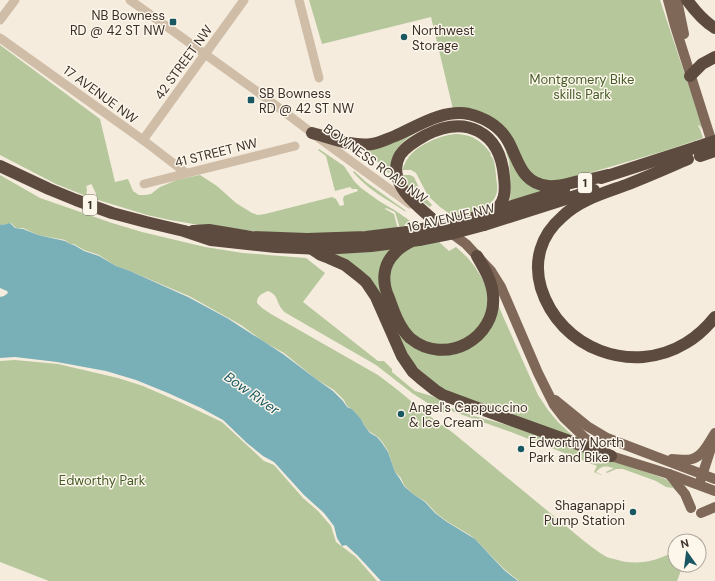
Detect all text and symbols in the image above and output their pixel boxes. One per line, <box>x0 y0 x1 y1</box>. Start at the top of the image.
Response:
place label: NB Bowness RD @ 42 ST NW <box>70 7 165 39</box>
marker: NB Bowness RD @ 42 ST NW <box>168 17 178 27</box>
street label: 42 STREET NW <box>151 21 216 103</box>
place label: Northwest Storage <box>412 22 474 54</box>
marker: Northwest Storage <box>399 32 409 42</box>
street label: 17 AVENUE NW <box>60 62 142 127</box>
park label: Montgomery Bike skills Park <box>530 71 634 103</box>
place label: SB Bowness RD @ 42 ST NW <box>259 85 355 117</box>
marker: SB Bowness RD @ 42 ST NW <box>246 95 256 105</box>
street label: BOWNESS ROAD NW <box>320 120 432 207</box>
street label: 41 STREET NW <box>173 134 260 171</box>
road number: 1 <box>578 173 592 193</box>
road number: 1 <box>83 195 97 215</box>
street label: 16 AVENUE NW <box>406 199 497 236</box>
water label: Bow River <box>221 367 284 419</box>
place label: Angel's Cappuccino & Ice Cream <box>409 399 528 431</box>
marker: Angel's Cappuccino & Ice Cream <box>396 409 406 419</box>
place label: Edworthy North Park and Bike <box>529 434 624 466</box>
marker: Edworthy North Park and Bike <box>516 444 526 454</box>
park label: Edworthy Park <box>59 472 146 489</box>
place label: Shaganappi Pump Station <box>544 497 625 529</box>
marker: Shaganappi Pump Station <box>628 507 638 517</box>
north arrow <box>667 533 707 573</box>
text: N <box>679 536 690 551</box>

